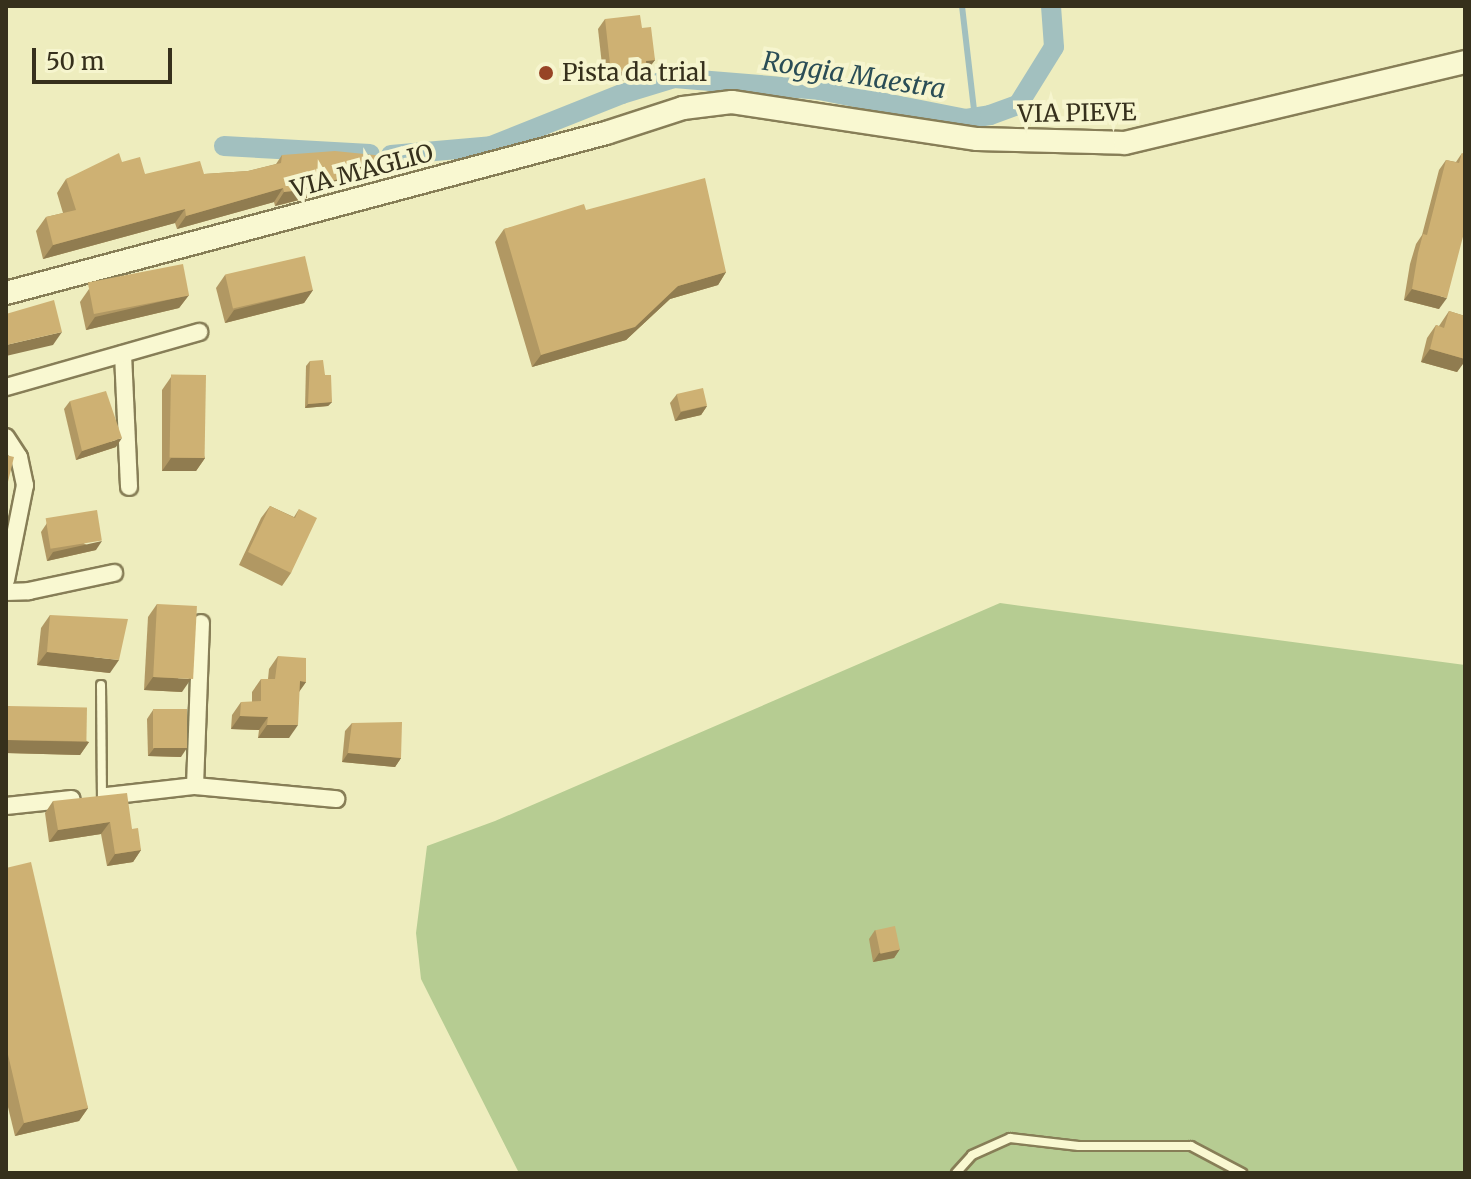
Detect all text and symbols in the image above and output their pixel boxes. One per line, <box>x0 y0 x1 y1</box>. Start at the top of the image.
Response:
scale bar <box>36 32 176 82</box>
water label: Roggia Maestra <box>760 45 948 105</box>
text: 50 m <box>46 46 105 77</box>
place label: Pista da trial <box>562 59 707 87</box>
marker: Pista da trial <box>537 64 555 82</box>
street label: VIA PIEVE <box>1017 98 1137 128</box>
street label: VIA MAGLIO <box>288 138 436 204</box>

